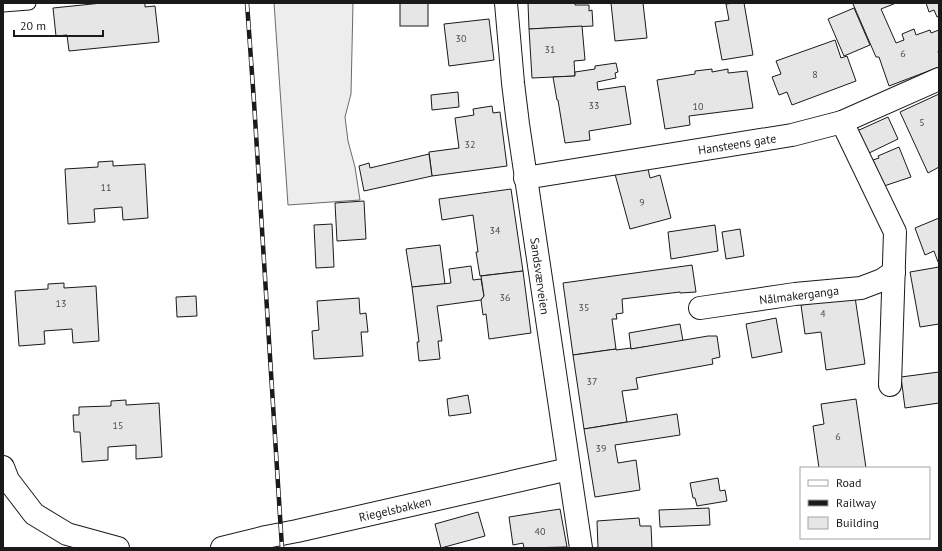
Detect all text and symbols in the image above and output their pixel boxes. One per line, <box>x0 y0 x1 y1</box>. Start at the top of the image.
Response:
scale bar <box>14 12 103 38</box>
text: 20 m <box>20 18 46 33</box>
house number: 30 <box>456 32 467 45</box>
house number: 31 <box>545 43 555 56</box>
house number: 6 <box>900 47 906 60</box>
house number: 8 <box>812 68 818 81</box>
house number: 33 <box>589 99 599 112</box>
house number: 10 <box>693 100 704 113</box>
house number: 5 <box>919 116 925 129</box>
street label: Hansteens gate <box>697 130 777 158</box>
house number: 32 <box>465 138 475 151</box>
house number: 11 <box>101 181 111 194</box>
house number: 9 <box>639 196 645 209</box>
house number: 34 <box>490 224 501 237</box>
street label: Sandsværveien <box>527 237 553 315</box>
street label: Nålmakerganga <box>758 283 840 307</box>
house number: 36 <box>500 291 510 304</box>
house number: 13 <box>56 297 66 310</box>
house number: 35 <box>579 301 589 314</box>
house number: 4 <box>820 307 826 320</box>
house number: 37 <box>587 375 597 388</box>
house number: 15 <box>113 419 123 432</box>
house number: 6 <box>835 430 841 443</box>
house number: 39 <box>596 442 606 455</box>
legend <box>800 467 930 539</box>
text: Road <box>836 475 861 490</box>
street label: Riegelsbakken <box>357 493 433 525</box>
text: Railway <box>836 495 876 510</box>
text: Building <box>836 515 879 530</box>
house number: 40 <box>535 525 546 538</box>

